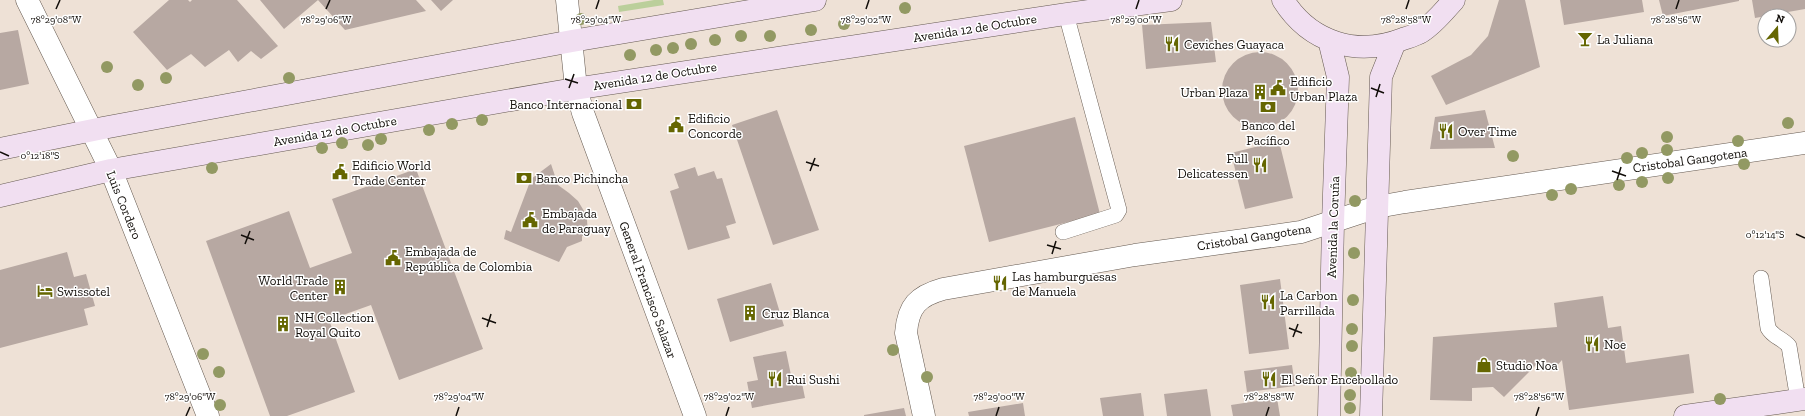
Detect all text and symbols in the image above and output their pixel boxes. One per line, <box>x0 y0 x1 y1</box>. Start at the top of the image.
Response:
north arrow <box>1757 8 1797 48</box>
street label: Avenida 12 de Octubre <box>912 11 1038 45</box>
text: N <box>1774 12 1787 27</box>
text: 78°29'08"W <box>31 14 82 26</box>
text: 78°29'06"W <box>301 14 352 26</box>
text: 78°29'04"W <box>571 14 622 26</box>
text: 78°29'02"W <box>841 14 892 26</box>
text: 78°29'00"W <box>1111 14 1162 26</box>
text: 78°28'58"W <box>1381 14 1432 26</box>
text: 78°28'56"W <box>1651 14 1702 26</box>
bar icon: La Juliana <box>1576 30 1594 48</box>
place label: La Juliana <box>1597 32 1654 47</box>
restaurant icon: Ceviches Guayaca <box>1163 35 1181 53</box>
place label: Ceviches Guayaca <box>1184 37 1285 52</box>
street label: Avenida 12 de Octubre <box>592 59 718 93</box>
place label: Edificio Urban Plaza <box>1290 74 1358 104</box>
public building icon: Edificio Urban Plaza <box>1269 79 1287 97</box>
building icon: Urban Plaza <box>1251 83 1269 101</box>
place label: Urban Plaza <box>1180 85 1249 100</box>
bank icon: Banco Internacional <box>625 95 643 113</box>
place label: Banco Internacional <box>510 97 623 112</box>
bank icon: Banco del Pacífico <box>1259 98 1277 116</box>
place label: Edificio Concorde <box>688 111 742 141</box>
street label: Avenida 12 de Octubre <box>272 113 398 149</box>
public building icon: Edificio Concorde <box>667 116 685 134</box>
place label: Banco del Pacífico <box>1241 118 1295 148</box>
restaurant icon: Over Time <box>1437 122 1455 140</box>
place label: Over Time <box>1458 124 1517 139</box>
street label: Cristobal Gangotena <box>1632 144 1749 175</box>
text: 0°12'18"S <box>21 150 59 162</box>
place label: Full Delicatessen <box>1177 151 1249 181</box>
restaurant icon: Full Delicatessen <box>1251 156 1269 174</box>
place label: Edificio World Trade Center <box>352 158 431 188</box>
public building icon: Edificio World Trade Center <box>331 163 349 181</box>
street label: Luis Cordero <box>103 169 145 242</box>
bank icon: Banco Pichincha <box>515 169 533 187</box>
place label: Banco Pichincha <box>536 171 629 186</box>
street label: Avenida la Coruña <box>1324 175 1342 278</box>
place label: Embajada de Paraguay <box>542 206 611 236</box>
public building icon: Embajada de Paraguay <box>521 211 539 229</box>
street label: General Francisco Salazar <box>616 219 680 361</box>
street label: Cristobal Gangotena <box>1196 220 1313 253</box>
text: 0°12'14"S <box>1746 229 1784 241</box>
place label: Embajada de República de Colombia <box>405 244 533 274</box>
public building icon: Embajada de República de Colombia <box>384 249 402 267</box>
place label: Las hamburguesas de Manuela <box>1012 269 1117 299</box>
place label: World Trade Center <box>258 273 328 303</box>
restaurant icon: Las hamburguesas de Manuela <box>991 274 1009 292</box>
building icon: World Trade Center <box>331 278 349 296</box>
hotel icon: Swissotel <box>36 282 54 300</box>
place label: Swissotel <box>57 284 110 299</box>
place label: La Carbon Parrillada <box>1280 288 1338 318</box>
restaurant icon: La Carbon Parrillada <box>1259 293 1277 311</box>
building icon: Cruz Blanca <box>741 304 759 322</box>
place label: Cruz Blanca <box>762 306 830 321</box>
place label: NH Collection Royal Quito <box>295 310 375 340</box>
building icon: NH Collection Royal Quito <box>274 315 292 333</box>
restaurant icon: Noe <box>1583 335 1601 353</box>
place label: Noe <box>1604 337 1626 352</box>
shop icon: Studio Noa <box>1475 356 1493 374</box>
place label: Studio Noa <box>1496 358 1558 373</box>
restaurant icon: Rui Sushi <box>766 370 784 388</box>
restaurant icon: El Señor Encebollado <box>1260 370 1278 388</box>
place label: Rui Sushi <box>787 372 840 387</box>
place label: El Señor Encebollado <box>1281 372 1399 387</box>
text: 78°29'06"W <box>165 391 216 403</box>
text: 78°29'04"W <box>434 391 485 403</box>
text: 78°29'02"W <box>704 391 755 403</box>
text: 78°29'00"W <box>974 391 1025 403</box>
text: 78°28'58"W <box>1244 391 1295 403</box>
text: 78°28'56"W <box>1514 391 1565 403</box>

